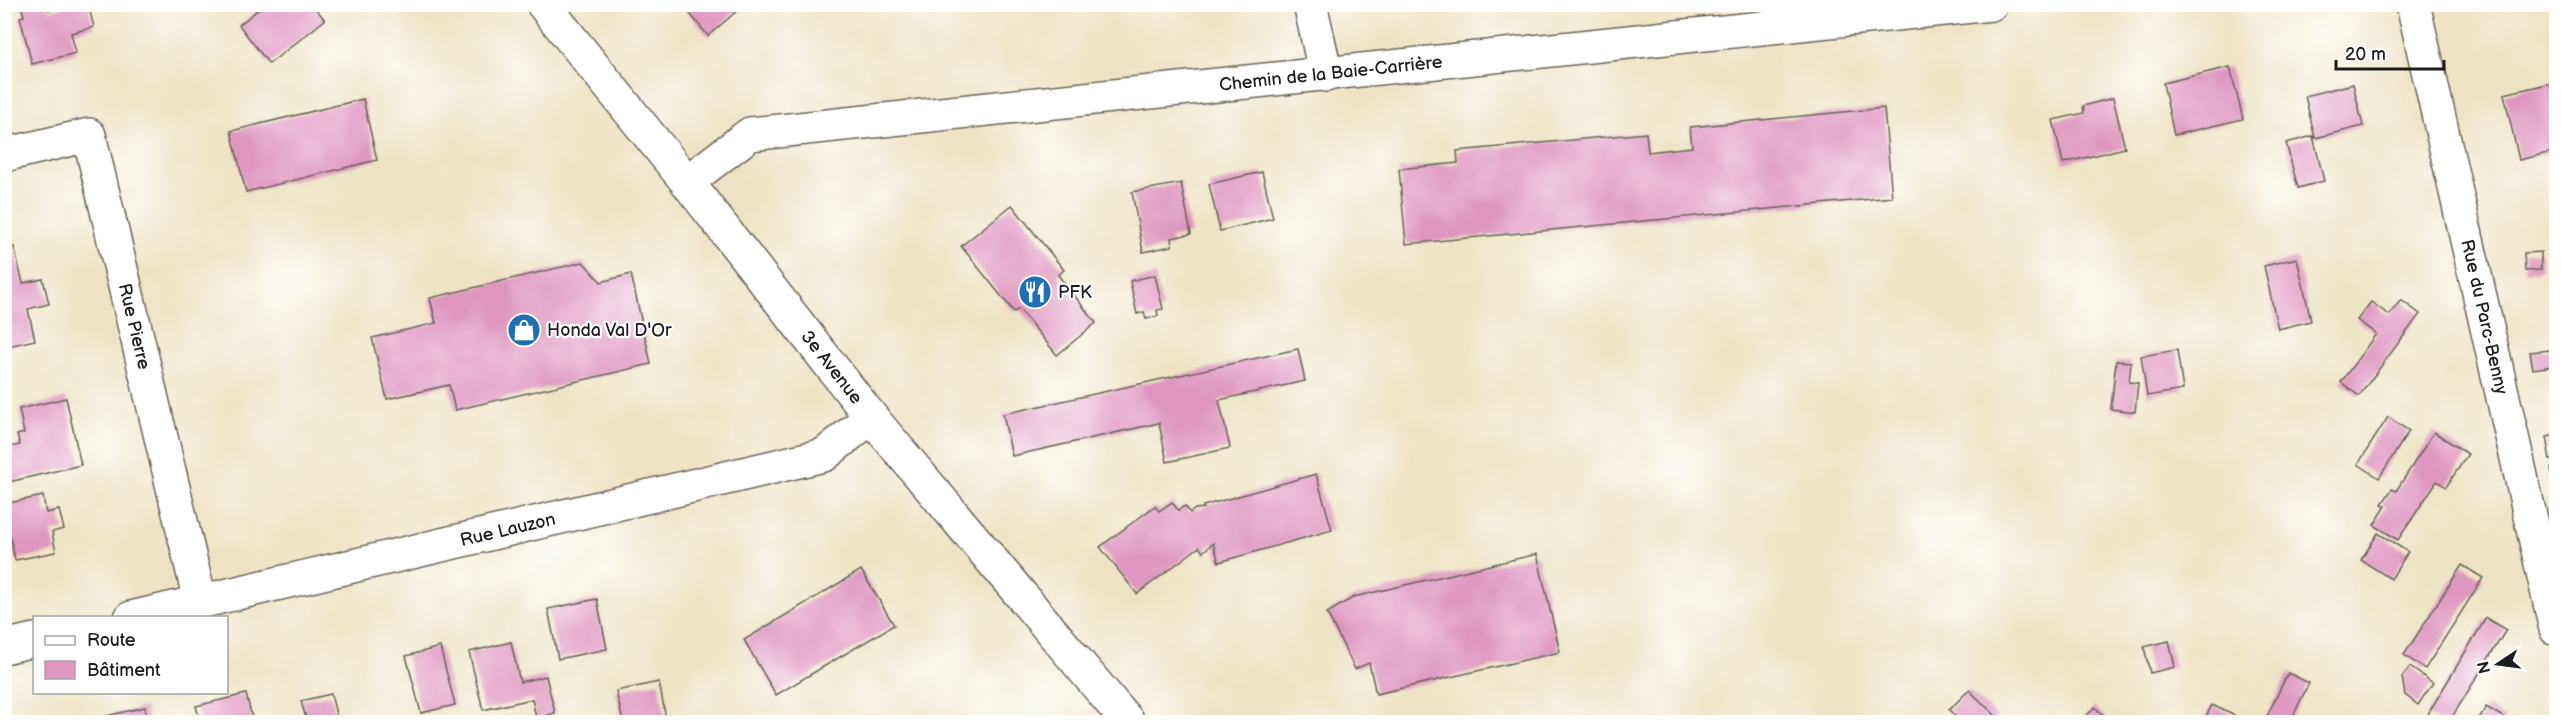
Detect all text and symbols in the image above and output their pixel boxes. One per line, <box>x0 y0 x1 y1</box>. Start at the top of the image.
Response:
scale bar <box>2336 33 2444 71</box>
text: 20 m <box>2345 44 2386 65</box>
street label: Chemin de la Baie-Carrière <box>1218 51 1444 95</box>
street label: Rue du Parc-Benny <box>2457 237 2513 397</box>
restaurant icon: PFK <box>1017 274 1053 310</box>
street label: Rue Pierre <box>114 281 155 372</box>
place label: PFK <box>1058 282 1092 303</box>
shop icon: Honda Val D'Or <box>506 312 542 348</box>
place label: Honda Val D'Or <box>547 320 672 341</box>
street label: 3e Avenue <box>797 326 867 408</box>
street label: Rue Lauzon <box>458 508 557 551</box>
legend <box>33 616 228 694</box>
text: Route <box>87 630 136 651</box>
north arrow <box>2468 634 2528 694</box>
text: N <box>2474 659 2495 675</box>
text: Bâtiment <box>87 660 161 681</box>

